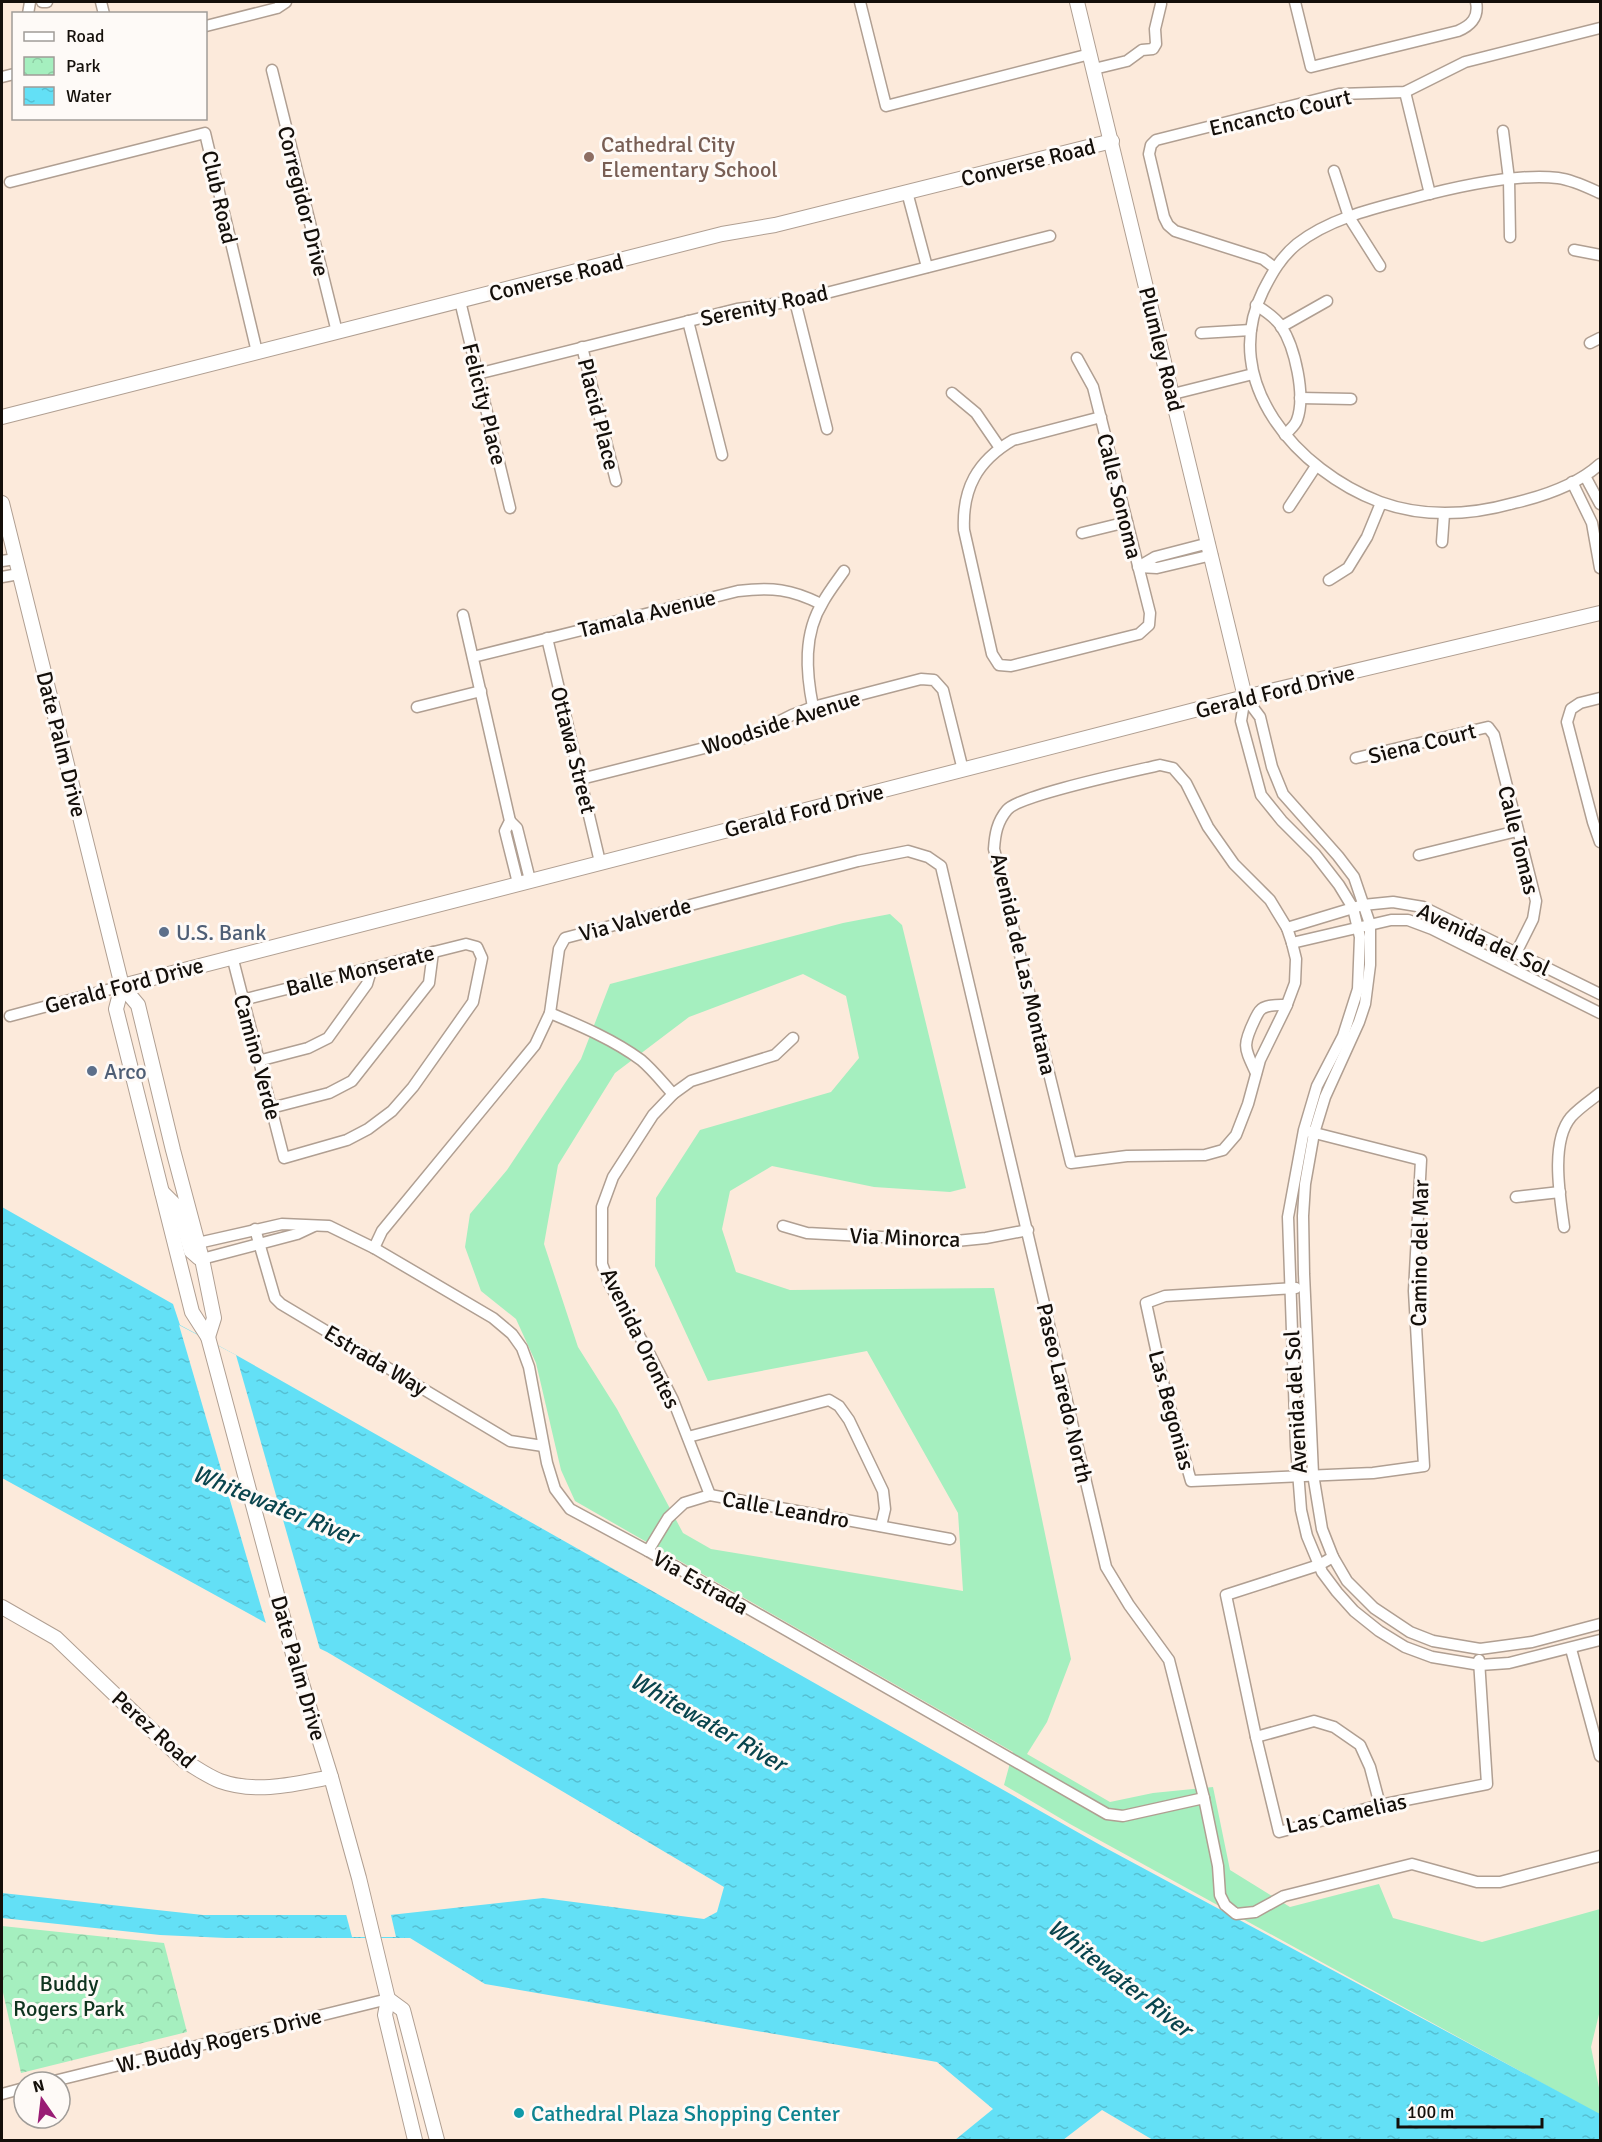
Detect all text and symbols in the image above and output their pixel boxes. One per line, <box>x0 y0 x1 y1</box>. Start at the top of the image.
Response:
legend <box>12 12 207 120</box>
text: Road <box>66 25 105 47</box>
text: Park <box>66 55 101 77</box>
street label: Encancto Court <box>1206 83 1354 142</box>
text: Water <box>66 85 112 107</box>
street label: Corregidor Drive <box>272 123 335 279</box>
place label: Cathedral City Elementary School <box>601 131 778 183</box>
street label: Converse Road <box>958 133 1098 192</box>
street label: Club Road <box>196 148 243 246</box>
marker: Cathedral City Elementary School <box>582 150 596 164</box>
street label: Converse Road <box>486 248 626 307</box>
street label: Serenity Road <box>698 279 830 332</box>
street label: Plumley Road <box>1133 284 1190 414</box>
street label: Felicity Place <box>456 340 513 468</box>
street label: Placid Place <box>572 355 625 473</box>
street label: Calle Sonoma <box>1091 431 1148 562</box>
street label: Tamala Avenue <box>576 583 718 644</box>
street label: Gerald Ford Drive <box>1193 659 1357 724</box>
street label: Date Palm Drive <box>30 668 93 820</box>
street label: Ottawa Street <box>545 684 602 817</box>
street label: Woodside Avenue <box>699 684 863 761</box>
street label: Siena Court <box>1365 717 1479 770</box>
street label: Gerald Ford Drive <box>722 778 886 843</box>
street label: Calle Tomas <box>1492 783 1545 897</box>
street label: Avenida de Las Montana <box>985 850 1062 1078</box>
street label: Via Valverde <box>576 892 694 947</box>
street label: Avenida del Sol <box>1413 897 1555 982</box>
place label: U.S. Bank <box>176 919 266 946</box>
marker: U.S. Bank <box>157 925 171 939</box>
street label: Balle Monserate <box>283 939 437 1002</box>
street label: Gerald Ford Drive <box>42 951 206 1020</box>
street label: Camino Verde <box>228 991 287 1123</box>
place label: Arco <box>104 1058 147 1085</box>
marker: Arco <box>85 1064 99 1078</box>
street label: Camino del Mar <box>1405 1179 1434 1327</box>
street label: Via Minorca <box>849 1222 961 1253</box>
street label: Avenida Orontes <box>595 1263 686 1413</box>
street label: Paseo Laredo North <box>1031 1301 1098 1486</box>
street label: Estrada Way <box>319 1319 433 1402</box>
street label: Avenida del Sol <box>1278 1330 1313 1474</box>
street label: Las Begonias <box>1143 1347 1200 1473</box>
water label: Whitewater River <box>188 1458 365 1553</box>
street label: Calle Leandro <box>720 1485 852 1534</box>
street label: Via Estrada <box>648 1544 753 1621</box>
street label: Date Palm Drive <box>265 1593 332 1744</box>
water label: Whitewater River <box>625 1665 794 1780</box>
street label: Perez Road <box>106 1685 201 1774</box>
street label: Las Camelias <box>1283 1788 1409 1839</box>
water label: Whitewater River <box>1042 1912 1201 2046</box>
park label: Buddy Rogers Park <box>13 1970 125 2022</box>
street label: W. Buddy Rogers Drive <box>114 2002 325 2079</box>
north arrow <box>12 2070 72 2130</box>
text: N <box>31 2075 46 2097</box>
scale bar <box>1398 2091 1542 2129</box>
place label: Cathedral Plaza Shopping Center <box>531 2100 840 2127</box>
text: 100 m <box>1407 2101 1454 2123</box>
marker: Cathedral Plaza Shopping Center <box>512 2106 526 2120</box>

